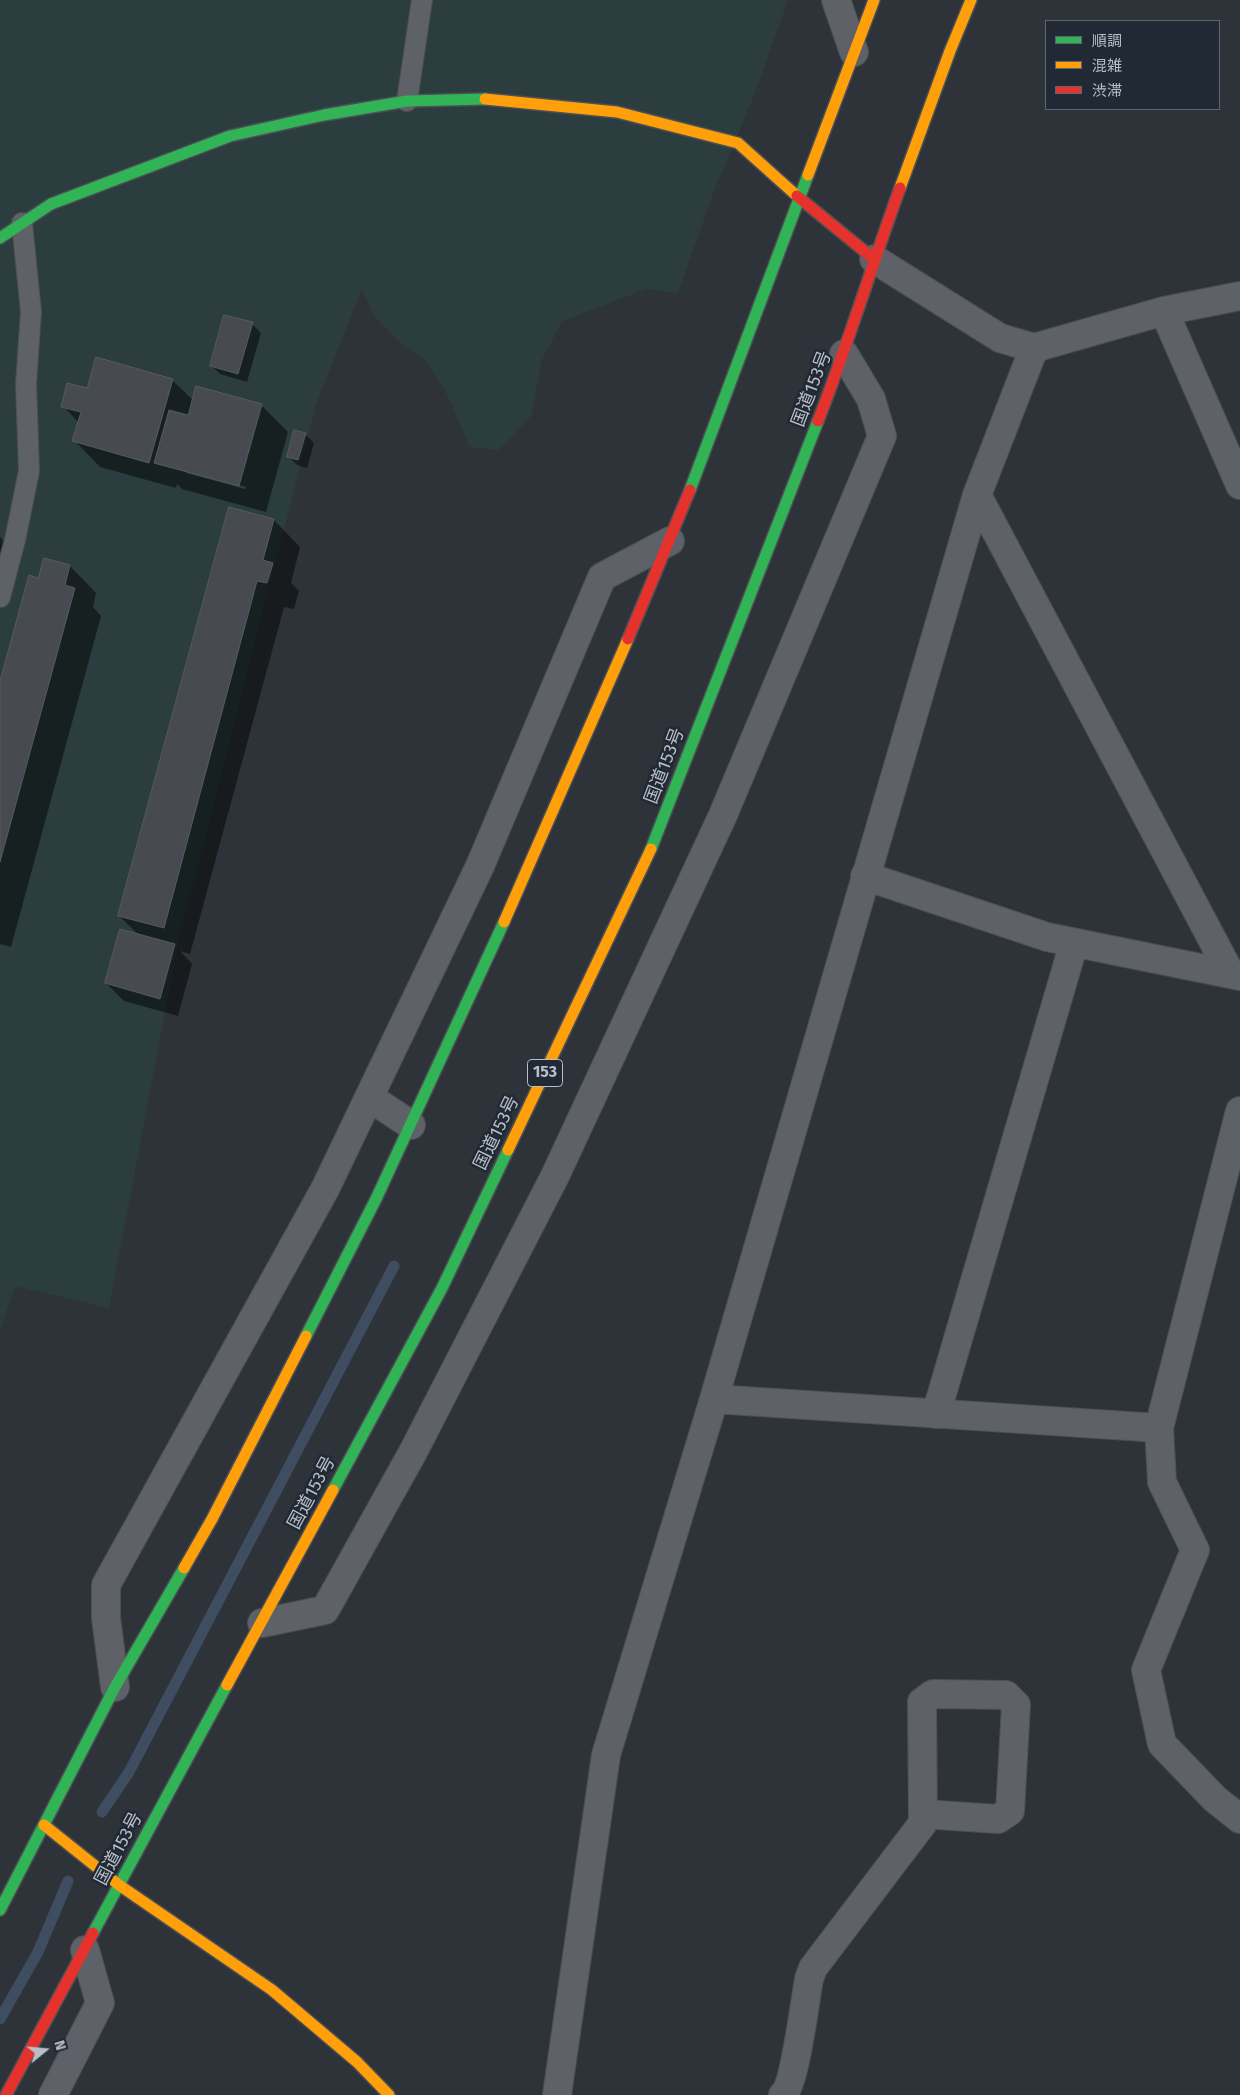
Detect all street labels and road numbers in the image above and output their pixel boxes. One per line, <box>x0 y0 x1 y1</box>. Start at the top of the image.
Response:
street label: 国道153号 <box>788 348 836 430</box>
street label: 国道153号 <box>641 725 689 807</box>
road number: 153 <box>528 1060 562 1086</box>
street label: 国道153号 <box>470 1092 524 1174</box>
street label: 国道153号 <box>284 1453 340 1533</box>
street label: 国道153号 <box>91 1809 147 1889</box>

